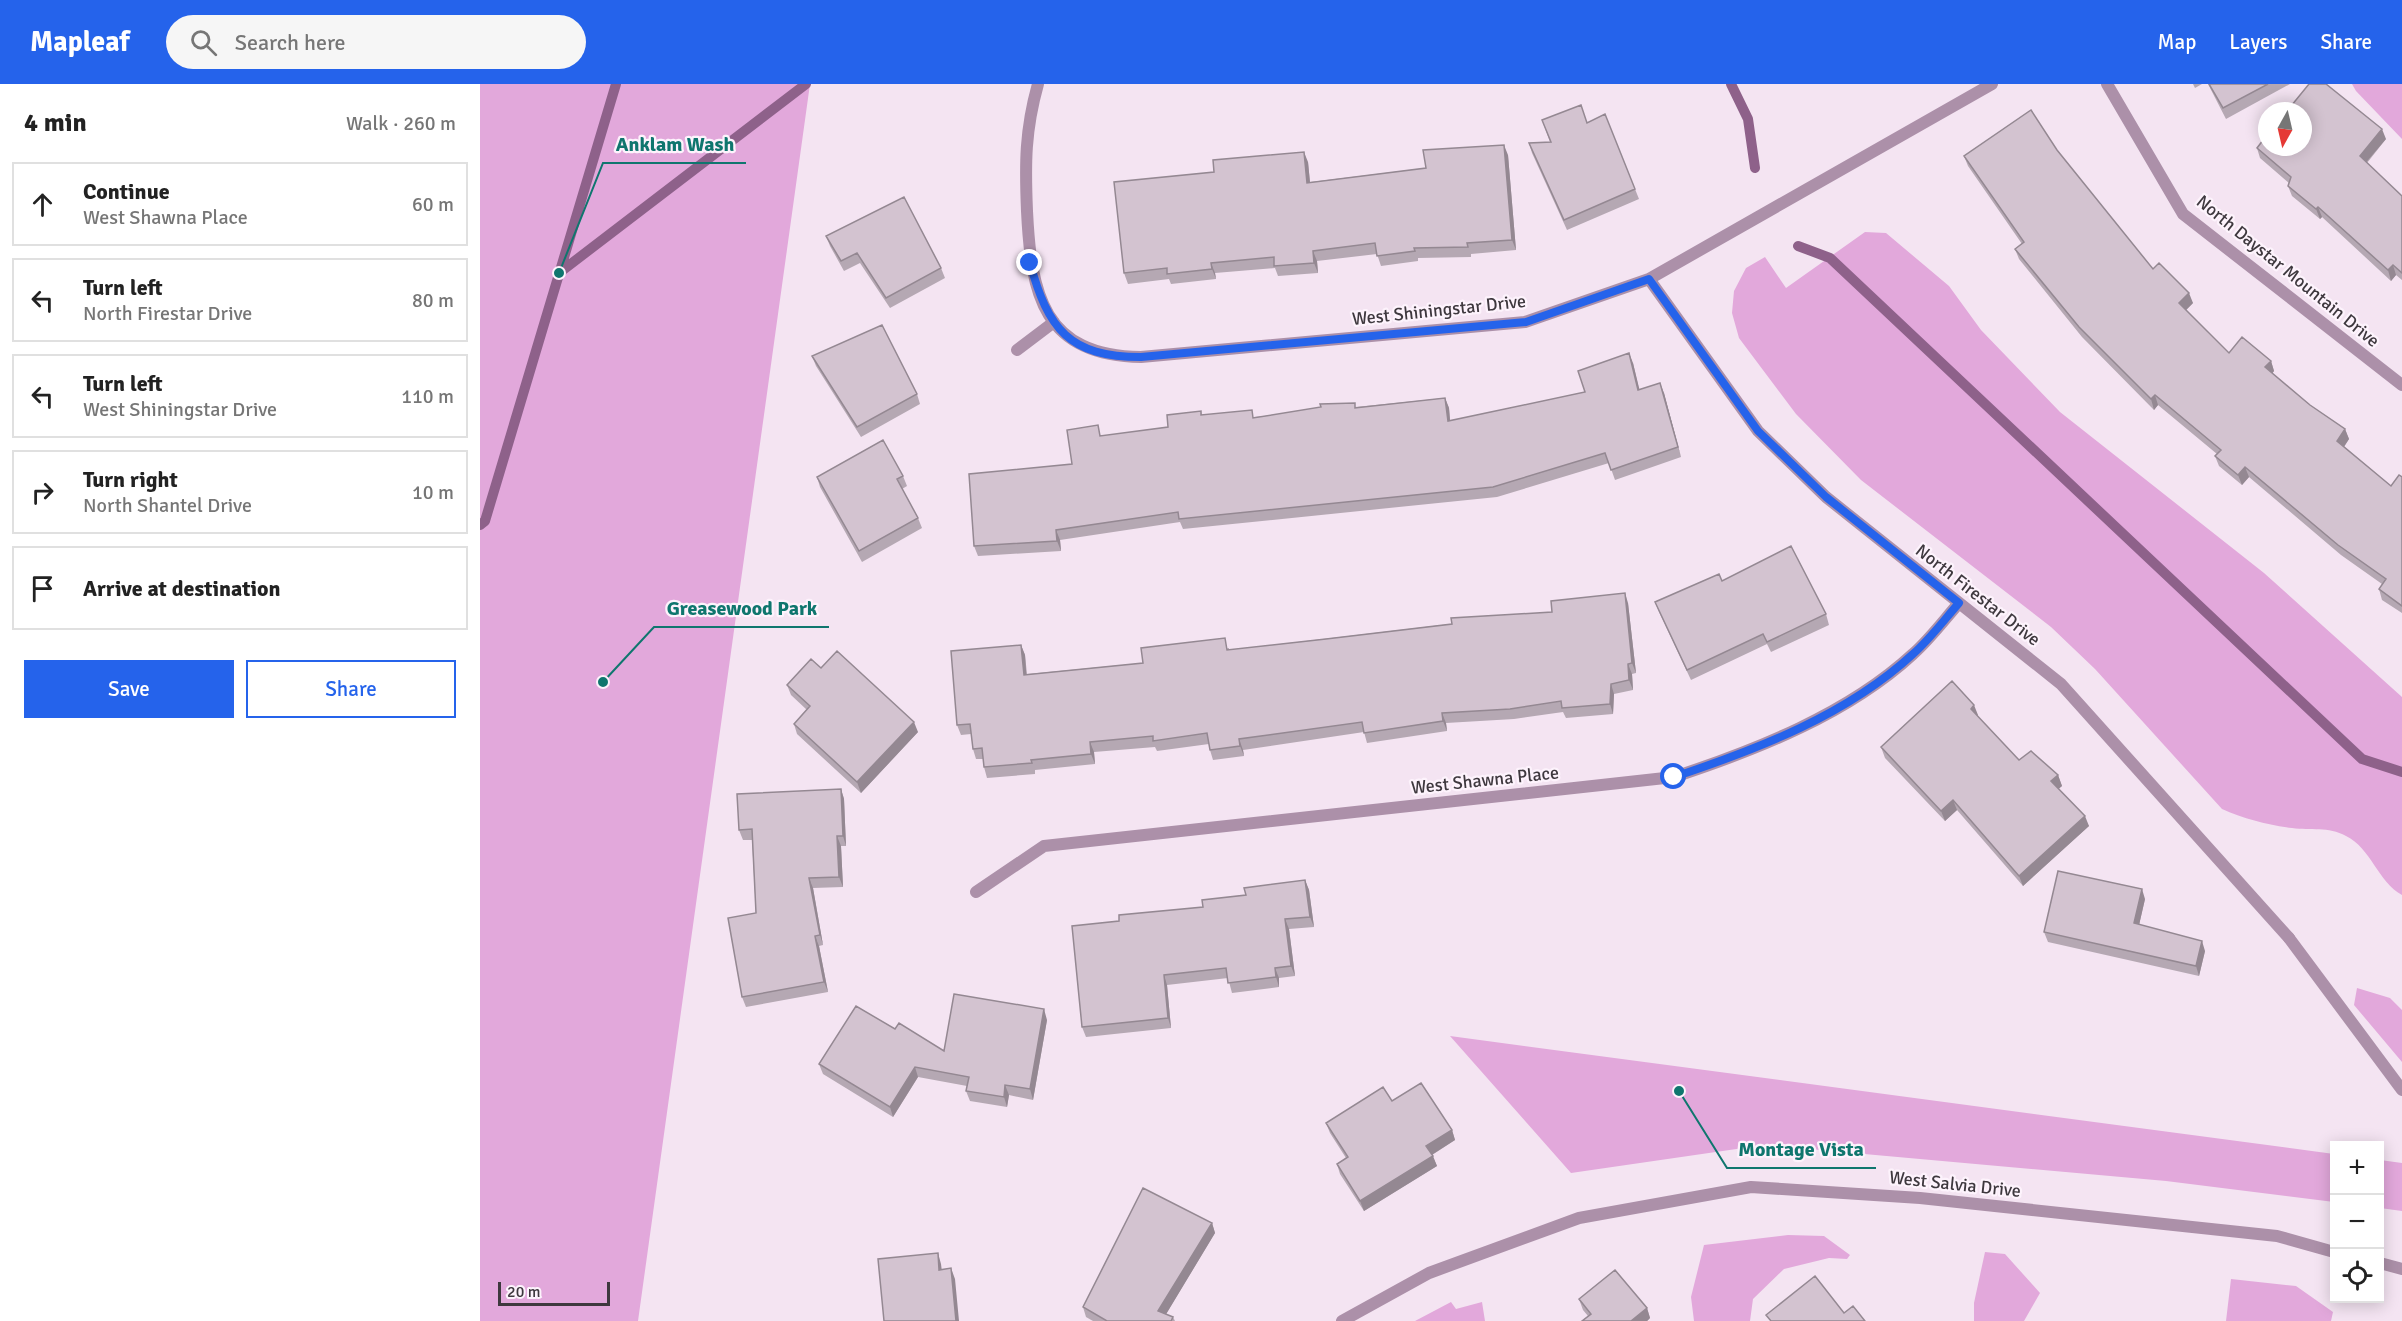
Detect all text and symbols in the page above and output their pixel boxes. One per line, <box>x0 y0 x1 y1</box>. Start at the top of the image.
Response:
search box <box>166 15 586 69</box>
text: Mapleaf <box>30 25 130 59</box>
icon: search <box>187 26 220 59</box>
text: Search here <box>235 29 346 56</box>
text: Map <box>2158 29 2196 55</box>
text: Layers <box>2229 29 2287 55</box>
text: Share <box>2320 29 2372 55</box>
north arrow <box>2258 102 2312 156</box>
text: 4 min <box>24 107 87 139</box>
text: Walk · 260 m <box>346 111 456 136</box>
callout: Anklam Wash <box>603 125 746 163</box>
text: Anklam Wash <box>616 132 734 157</box>
text: Continue <box>83 178 170 205</box>
icon: ahead <box>26 188 59 221</box>
street label: North Daystar Mountain Drive <box>2192 190 2384 352</box>
text: 60 m <box>412 192 454 217</box>
text: West Shawna Place <box>83 205 248 230</box>
route end <box>1016 249 1042 275</box>
text: Turn left <box>83 274 163 301</box>
icon: left <box>26 284 59 317</box>
text: 80 m <box>412 288 454 313</box>
street label: West Shiningstar Drive <box>1351 290 1527 330</box>
text: North Firestar Drive <box>83 301 252 326</box>
text: Turn left <box>83 370 163 397</box>
icon: left <box>26 380 59 413</box>
text: 110 m <box>401 384 454 409</box>
text: West Shiningstar Drive <box>83 397 277 422</box>
text: Turn right <box>83 466 178 493</box>
icon: right <box>26 476 59 509</box>
text: 10 m <box>412 480 454 505</box>
text: North Shantel Drive <box>83 493 252 518</box>
street label: North Firestar Drive <box>1911 539 2045 651</box>
icon: arrive <box>26 572 59 605</box>
text: Arrive at destination <box>83 575 280 602</box>
callout: Greasewood Park <box>654 589 829 627</box>
text: Greasewood Park <box>667 596 818 621</box>
button: Save <box>24 660 234 718</box>
button: Share <box>246 660 456 718</box>
street label: West Shawna Place <box>1410 761 1560 799</box>
route start <box>1660 763 1686 789</box>
callout: Montage Vista <box>1727 1130 1876 1168</box>
text: Montage Vista <box>1738 1137 1864 1162</box>
map controls <box>2330 1141 2384 1303</box>
button: + <box>2330 1141 2384 1195</box>
street label: West Salvia Drive <box>1888 1166 2022 1202</box>
button: − <box>2330 1195 2384 1249</box>
button: locate <box>2330 1249 2384 1303</box>
scale bar <box>498 1279 610 1306</box>
text: 20 m <box>507 1282 541 1302</box>

